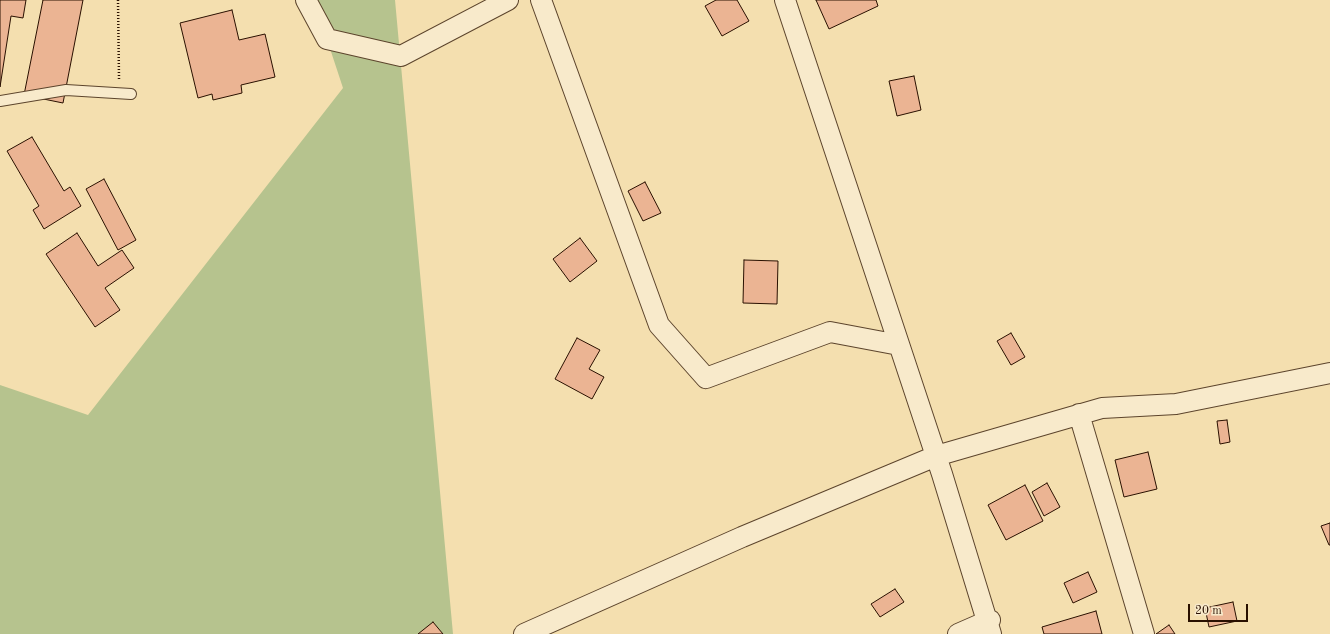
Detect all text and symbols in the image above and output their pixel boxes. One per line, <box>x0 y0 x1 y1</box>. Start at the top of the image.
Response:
scale bar <box>1190 596 1250 622</box>
text: 20 m <box>1195 605 1222 617</box>

